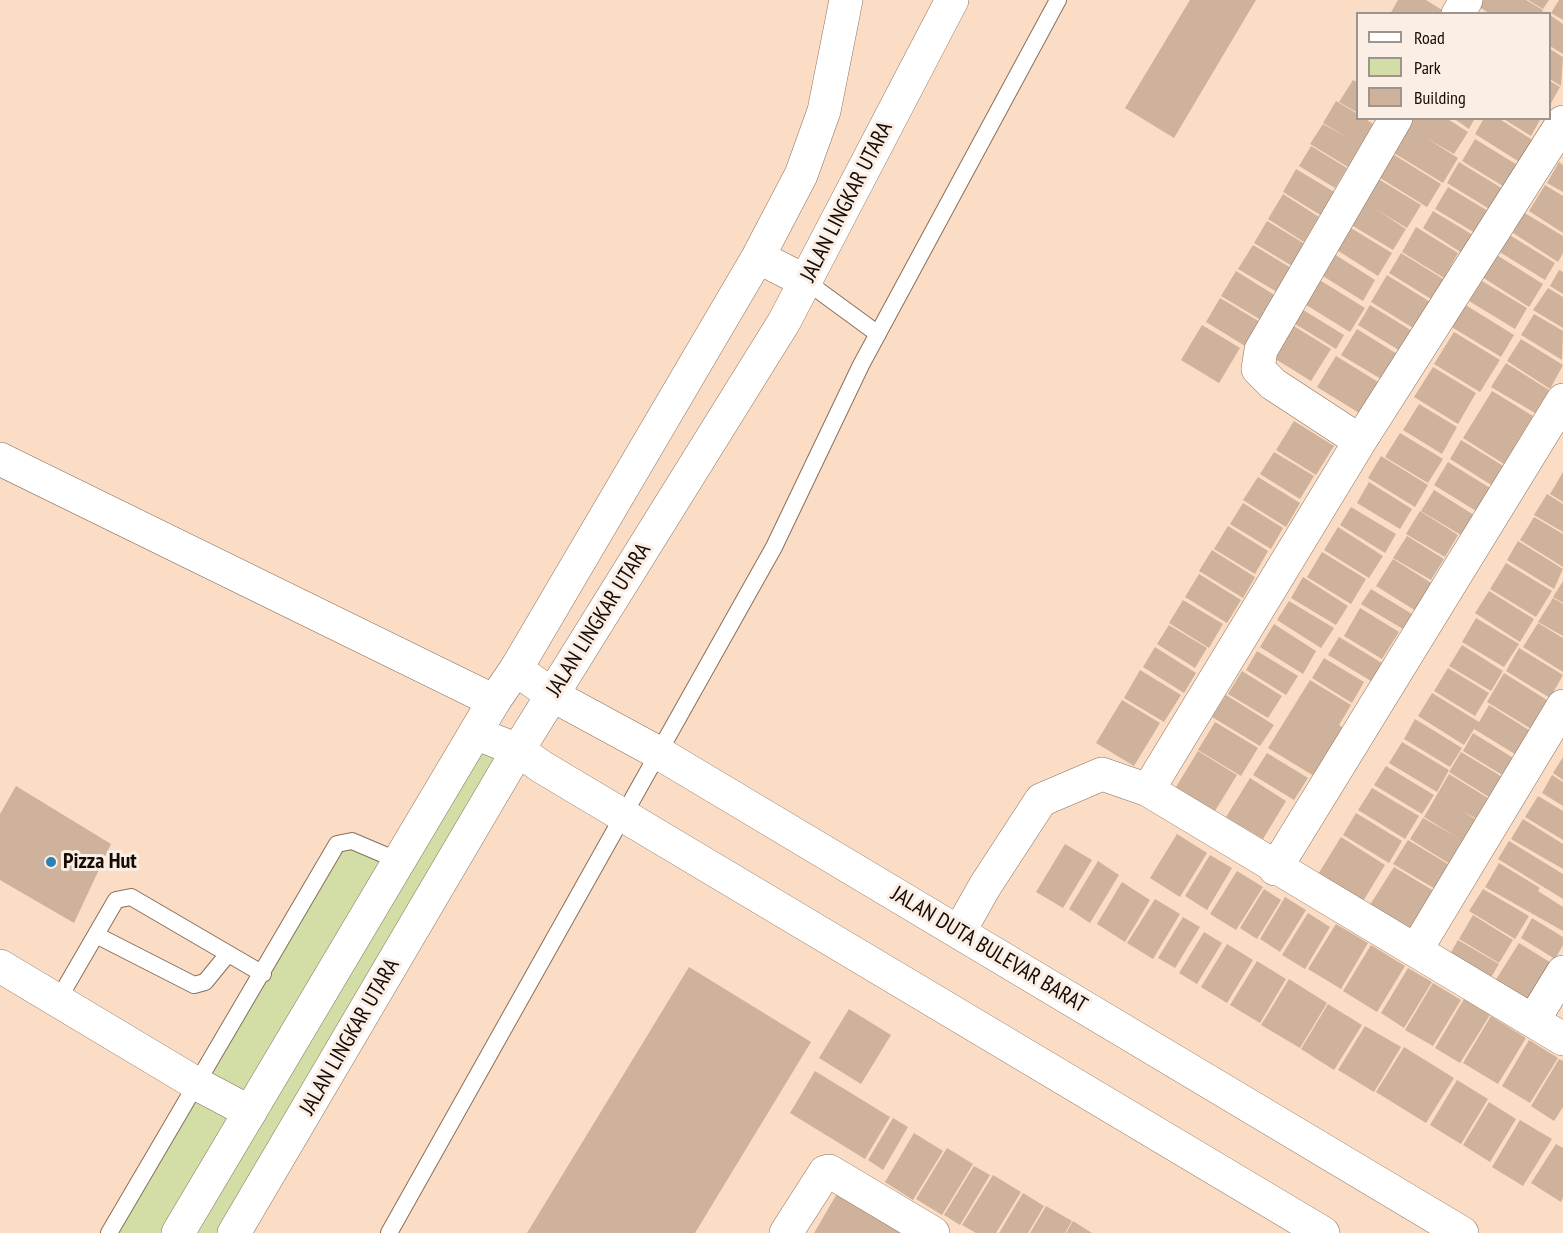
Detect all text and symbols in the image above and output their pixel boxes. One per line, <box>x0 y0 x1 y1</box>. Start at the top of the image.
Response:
legend <box>1356 12 1551 120</box>
text: Road <box>1414 26 1445 49</box>
text: Park <box>1414 56 1441 79</box>
text: Building <box>1414 86 1466 109</box>
street label: JALAN LINGKAR UTARA <box>795 118 899 286</box>
street label: JALAN LINGKAR UTARA <box>541 539 657 701</box>
place label: Pizza Hut <box>63 849 137 875</box>
marker: Pizza Hut <box>44 855 58 869</box>
street label: JALAN DUTA BULEVAR BARAT <box>886 881 1092 1019</box>
street label: JALAN LINGKAR UTARA <box>295 954 405 1120</box>

